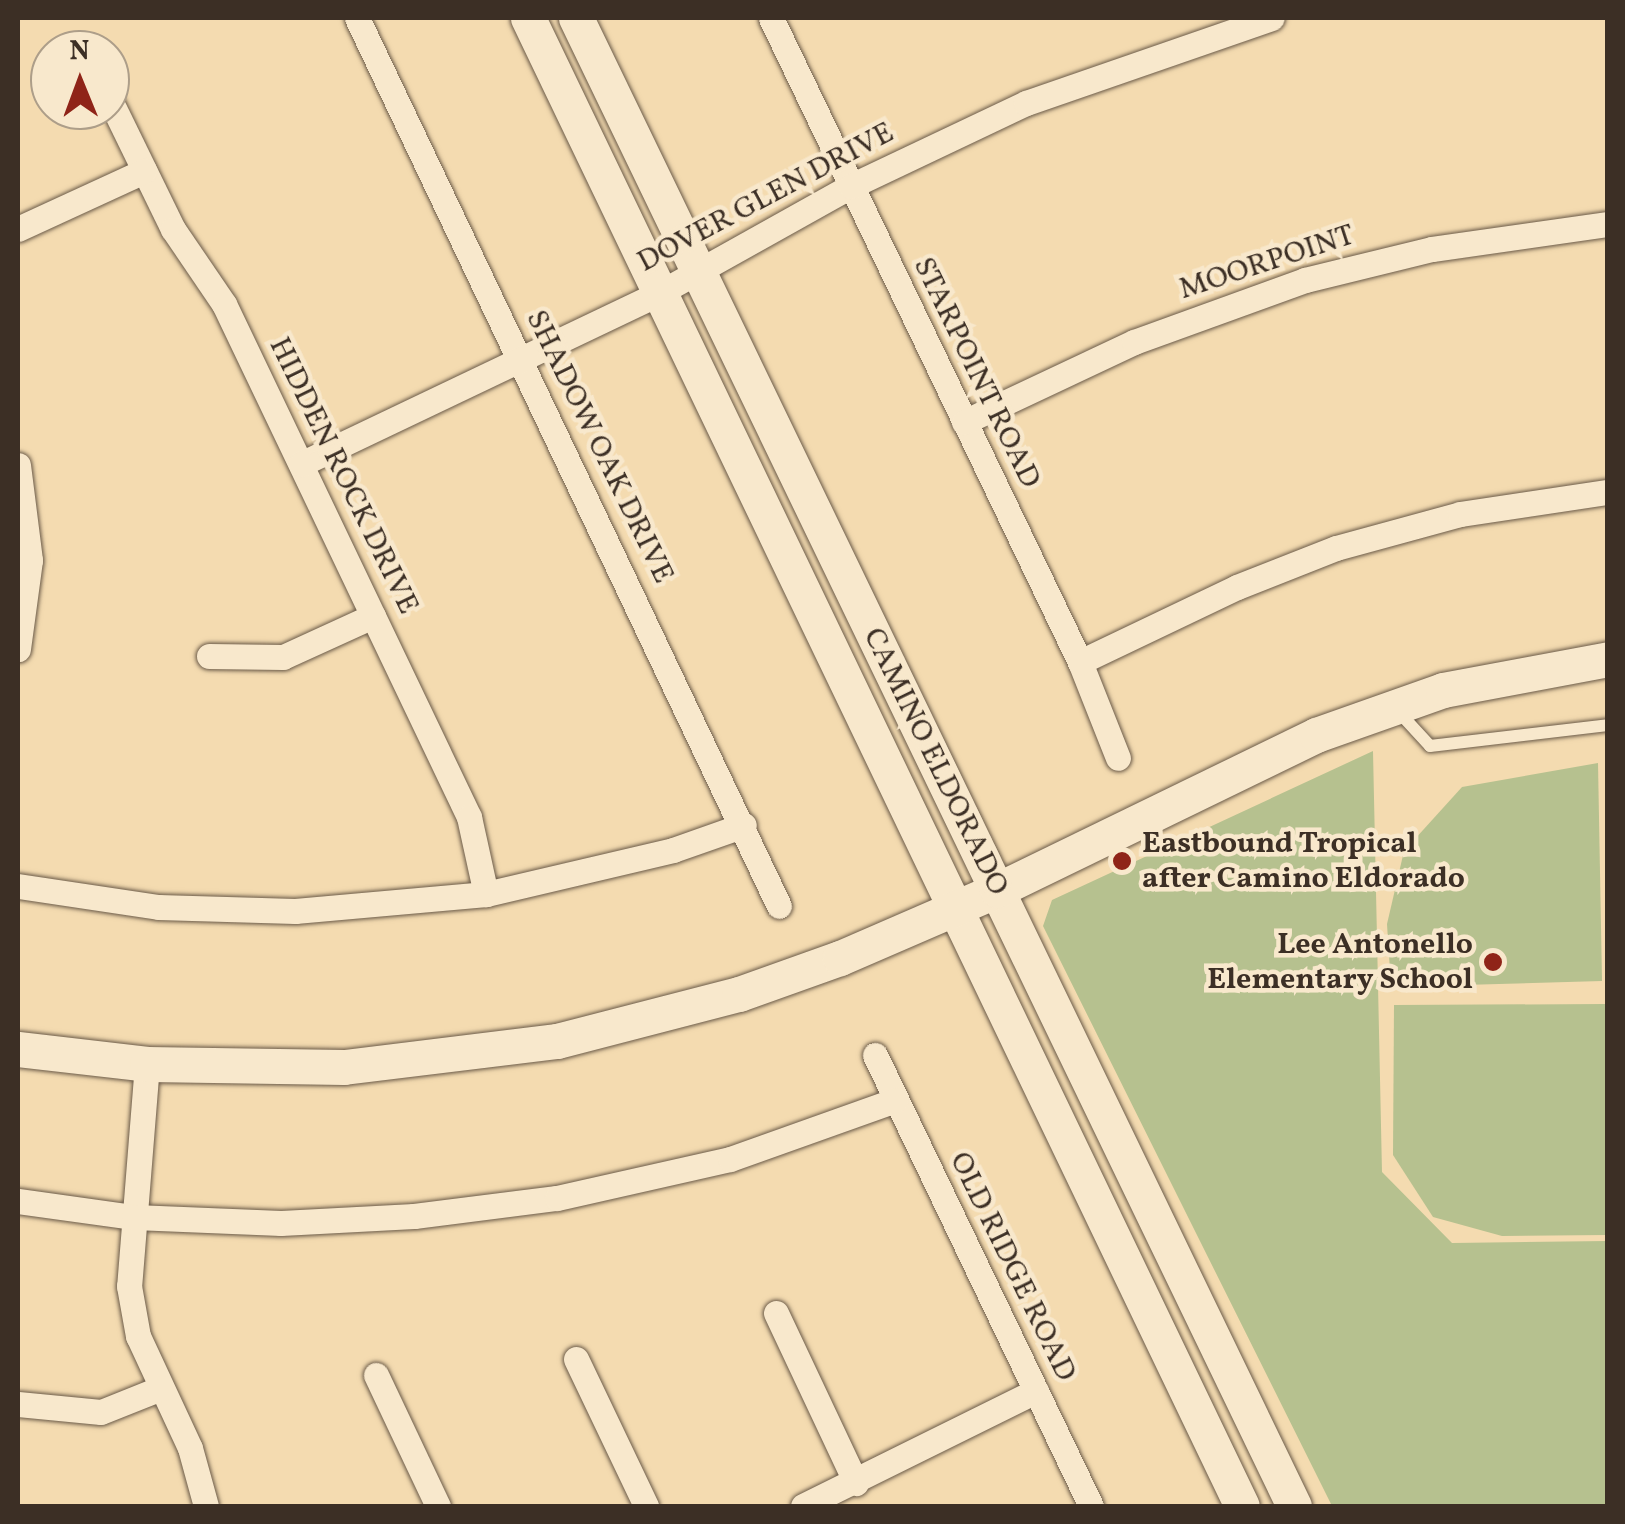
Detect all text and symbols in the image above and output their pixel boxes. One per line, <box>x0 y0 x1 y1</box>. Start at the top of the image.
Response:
north arrow <box>30 30 130 130</box>
text: N <box>69 32 90 71</box>
street label: DOVER GLEN DRIVE <box>632 115 900 281</box>
street label: MOORPOINT <box>1175 218 1359 308</box>
street label: STARPOINT ROAD <box>904 251 1048 495</box>
street label: SHADOW OAK DRIVE <box>517 304 681 590</box>
street label: HIDDEN ROCK DRIVE <box>260 332 426 620</box>
street label: CAMINO ELDORADO <box>855 622 1015 902</box>
place label: Eastbound Tropical after Camino Eldorado <box>1142 826 1465 896</box>
marker: Eastbound Tropical after Camino Eldorado <box>1111 850 1133 872</box>
place label: Lee Antonello Elementary School <box>1207 927 1473 998</box>
marker: Lee Antonello Elementary School <box>1482 951 1504 973</box>
street label: OLD RIDGE ROAD <box>941 1147 1083 1387</box>

